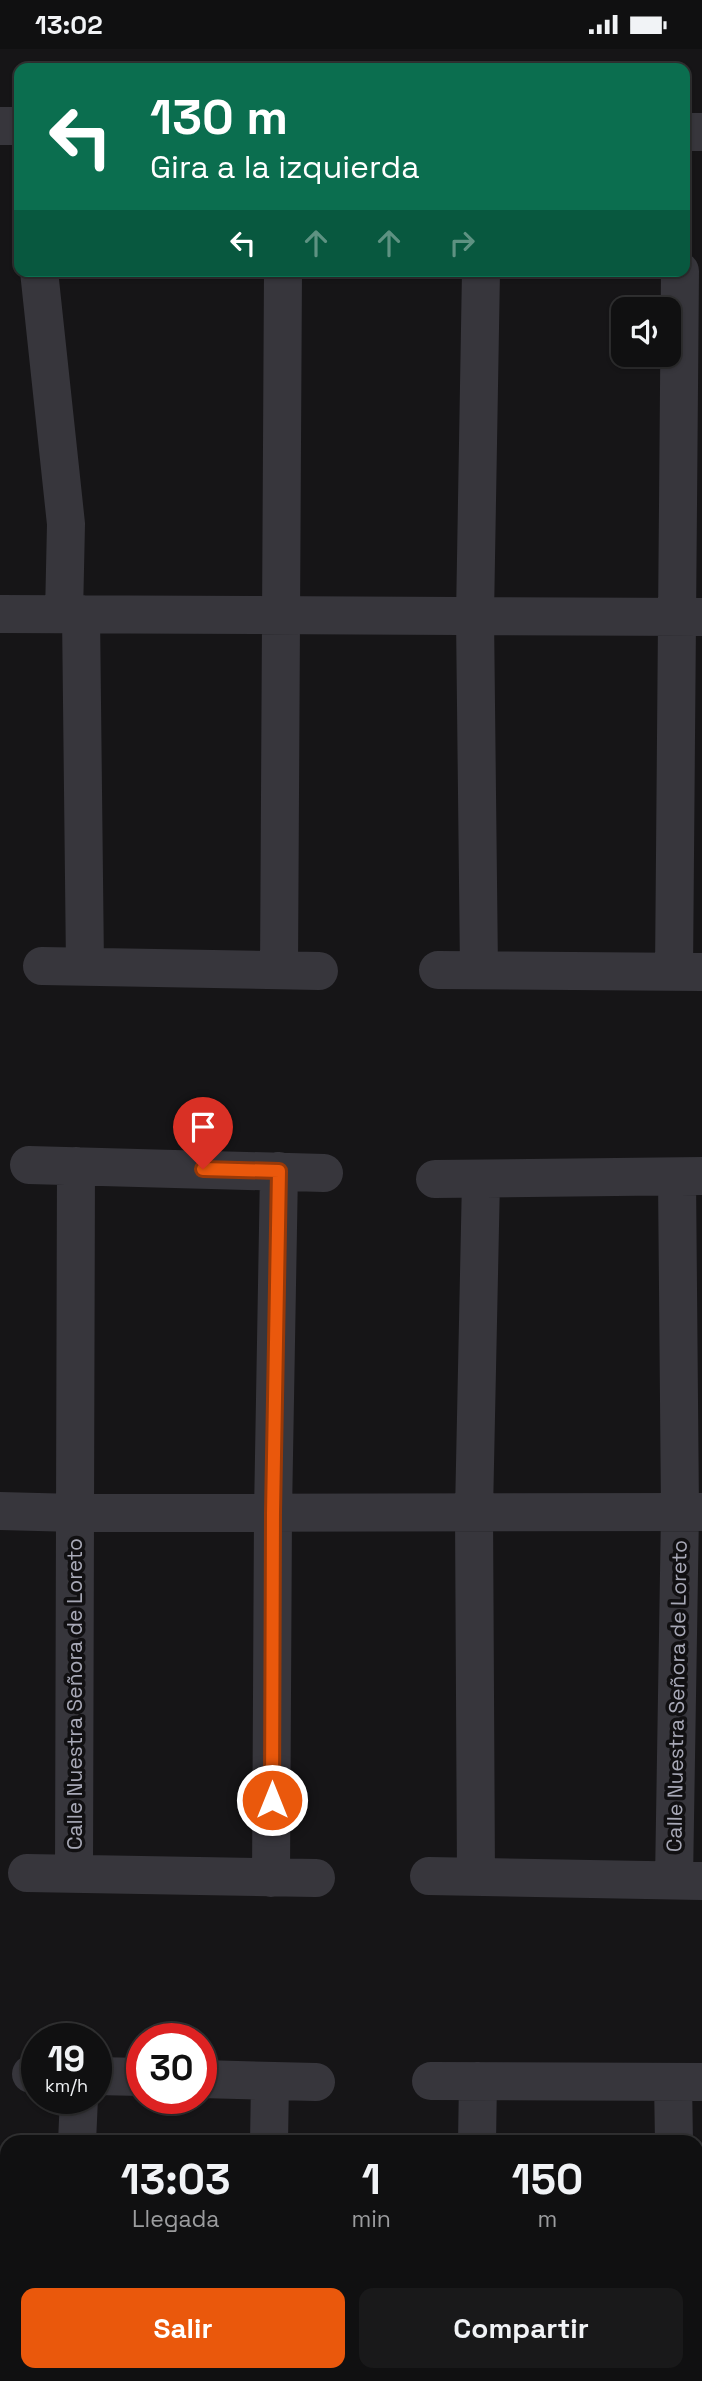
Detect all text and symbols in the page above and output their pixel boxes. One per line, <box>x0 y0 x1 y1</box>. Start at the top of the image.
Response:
text: 13:02 <box>35 8 103 42</box>
text: 130 m <box>150 86 288 148</box>
icon: left <box>35 91 126 182</box>
text: Gira a la izquierda <box>150 147 420 187</box>
icon: left <box>224 224 262 262</box>
icon: ahead <box>297 224 335 262</box>
icon: ahead <box>370 224 408 262</box>
icon: right <box>443 224 481 262</box>
map controls <box>611 297 681 367</box>
button: sound <box>611 297 681 367</box>
pin <box>173 1097 233 1169</box>
icon: arrive <box>184 1108 222 1146</box>
street label: Calle Nuestra Señora de Loreto <box>61 1538 88 1850</box>
street label: Calle Nuestra Señora de Loreto <box>660 1540 693 1852</box>
position arrow <box>235 1763 309 1837</box>
speed limit sign: 30 <box>126 2023 217 2114</box>
text: 19 <box>48 2037 85 2081</box>
text: km/h <box>45 2074 88 2097</box>
text: 13:03 <box>121 2153 231 2206</box>
text: 1 <box>362 2153 381 2206</box>
text: 150 <box>512 2153 583 2206</box>
text: Llegada <box>132 2204 219 2234</box>
text: min <box>351 2204 391 2234</box>
text: m <box>538 2204 557 2234</box>
button: Salir <box>21 2288 345 2368</box>
button: Compartir <box>359 2288 683 2368</box>

